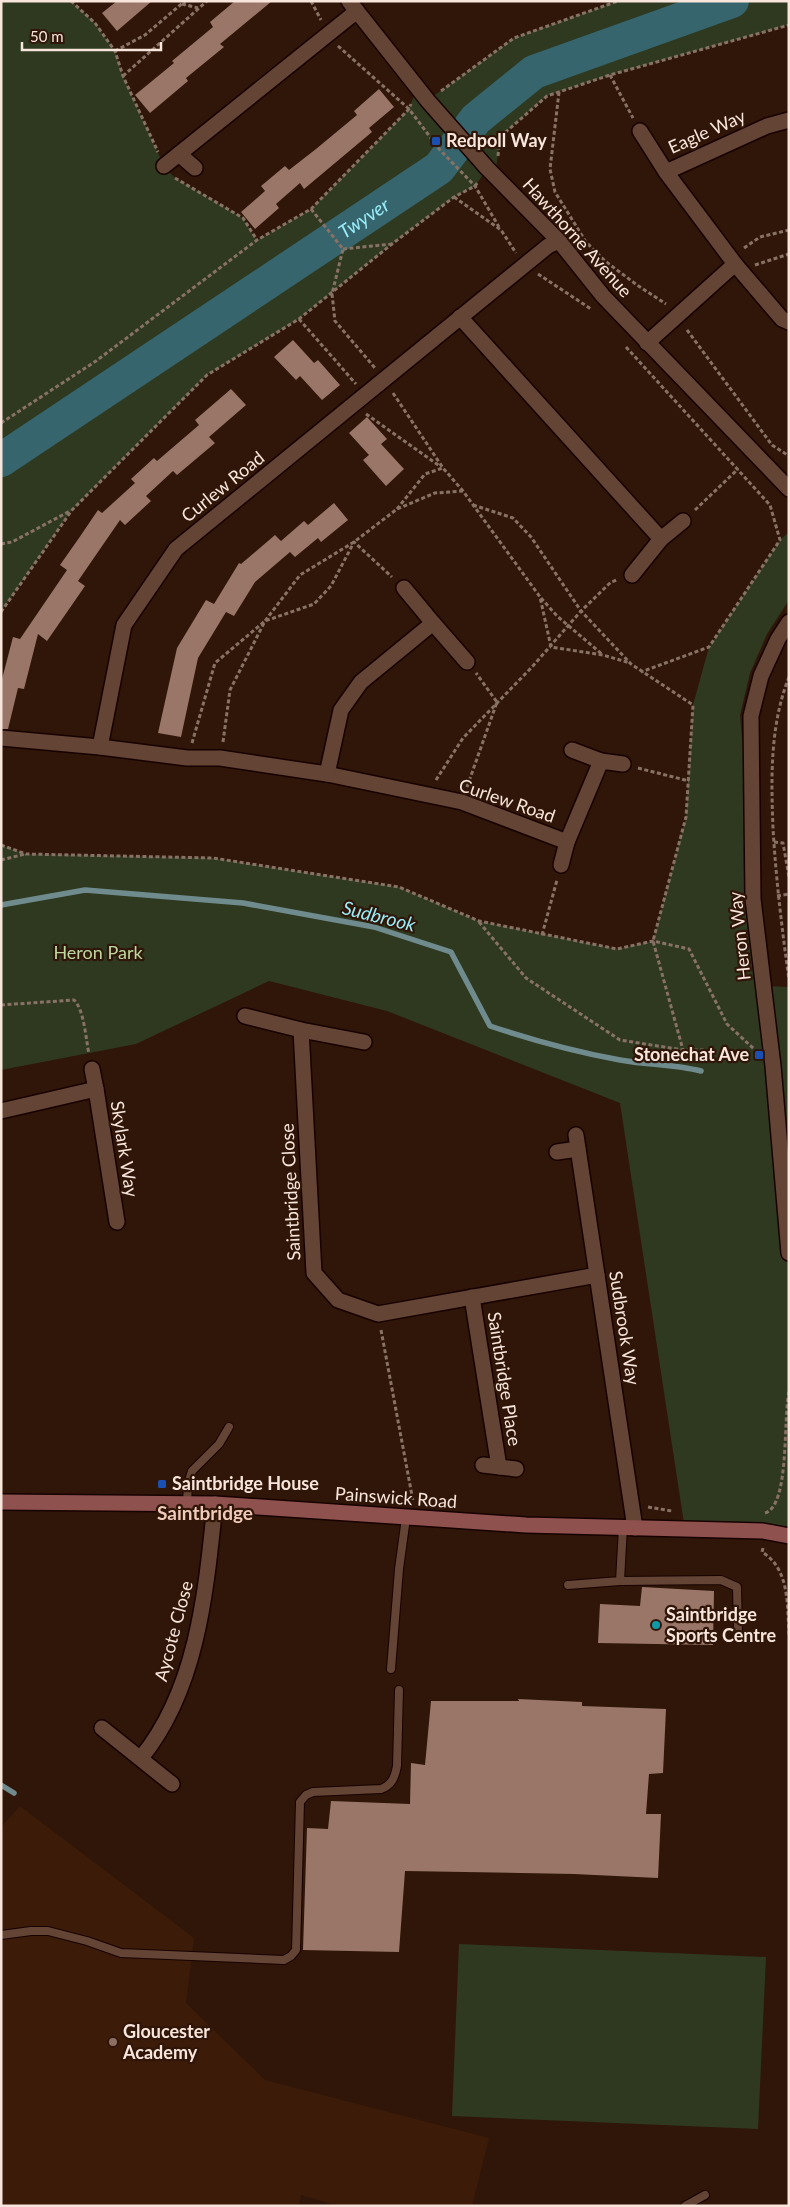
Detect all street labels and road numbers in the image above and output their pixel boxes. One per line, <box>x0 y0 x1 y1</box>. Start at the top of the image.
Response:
street label: Eagle Way <box>665 104 749 158</box>
street label: Hawthorne Avenue <box>518 173 637 302</box>
street label: Curlew Road <box>176 446 268 526</box>
street label: Curlew Road <box>456 773 558 827</box>
street label: Heron Way <box>723 890 755 982</box>
street label: Skylark Way <box>107 1099 144 1199</box>
street label: Saintbridge Close <box>275 1123 305 1261</box>
street label: Sudbrook Way <box>605 1269 645 1387</box>
street label: Saintbridge Place <box>484 1310 526 1447</box>
street label: Painswick Road <box>334 1482 458 1512</box>
street label: Aycote Close <box>149 1578 197 1683</box>

